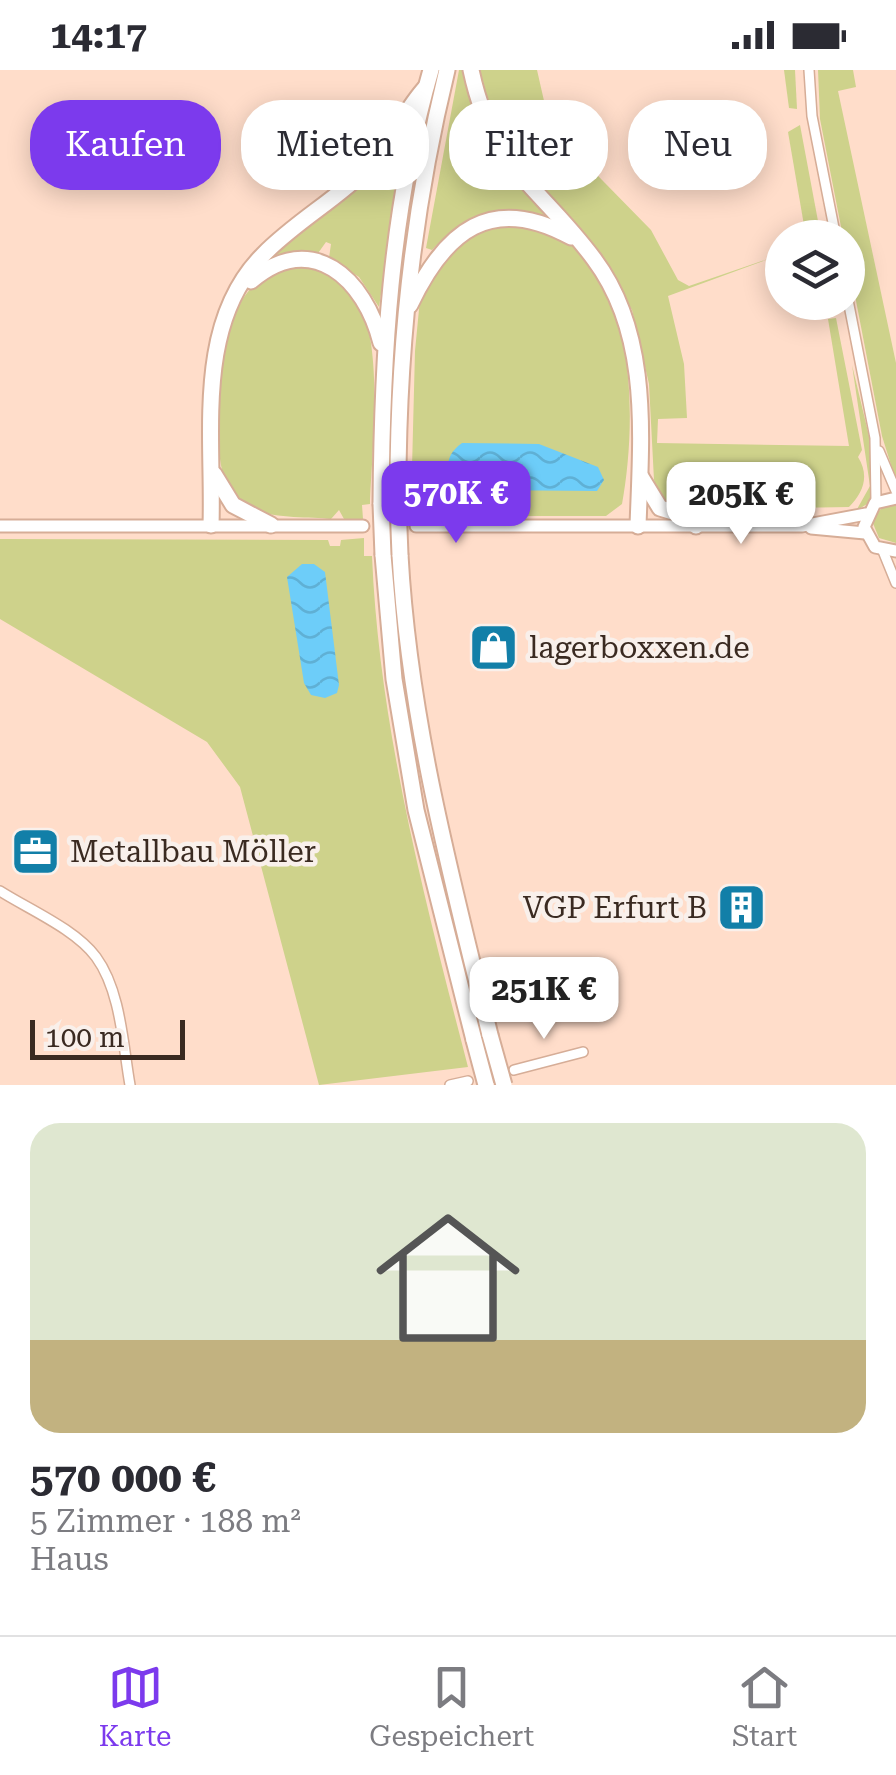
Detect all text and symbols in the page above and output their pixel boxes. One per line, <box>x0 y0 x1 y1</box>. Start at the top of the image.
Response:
text: 14:17 <box>50 13 147 57</box>
chip: Kaufen <box>30 100 221 190</box>
chip: Mieten <box>241 100 429 190</box>
chip: Filter <box>449 100 608 190</box>
chip: Neu <box>628 100 767 190</box>
map controls <box>765 220 865 320</box>
button: layers <box>765 220 865 320</box>
pin: 570K € <box>375 461 537 546</box>
pin: 205K € <box>660 462 822 547</box>
text: 570K € <box>404 474 508 512</box>
text: 205K € <box>689 475 793 513</box>
shop icon: lagerboxxen.de <box>468 622 520 674</box>
place label: lagerboxxen.de <box>529 630 750 665</box>
office icon: Metallbau Möller <box>9 826 61 878</box>
place label: Metallbau Möller <box>70 834 316 869</box>
building icon: VGP Erfurt B <box>716 882 768 934</box>
place label: VGP Erfurt B <box>523 890 707 925</box>
pin: 251K € <box>463 957 625 1042</box>
text: 251K € <box>492 970 596 1008</box>
scale bar <box>30 1015 185 1060</box>
text: 100 m <box>45 1021 125 1054</box>
icon: home <box>358 1188 538 1368</box>
text: 570 000 € <box>30 1453 216 1502</box>
text: 5 Zimmer · 188 m² <box>30 1502 301 1540</box>
text: Haus <box>30 1540 109 1578</box>
tab: Karte <box>99 1660 171 1753</box>
tab: Gespeichert <box>369 1660 534 1753</box>
tab: Start <box>732 1660 797 1753</box>

